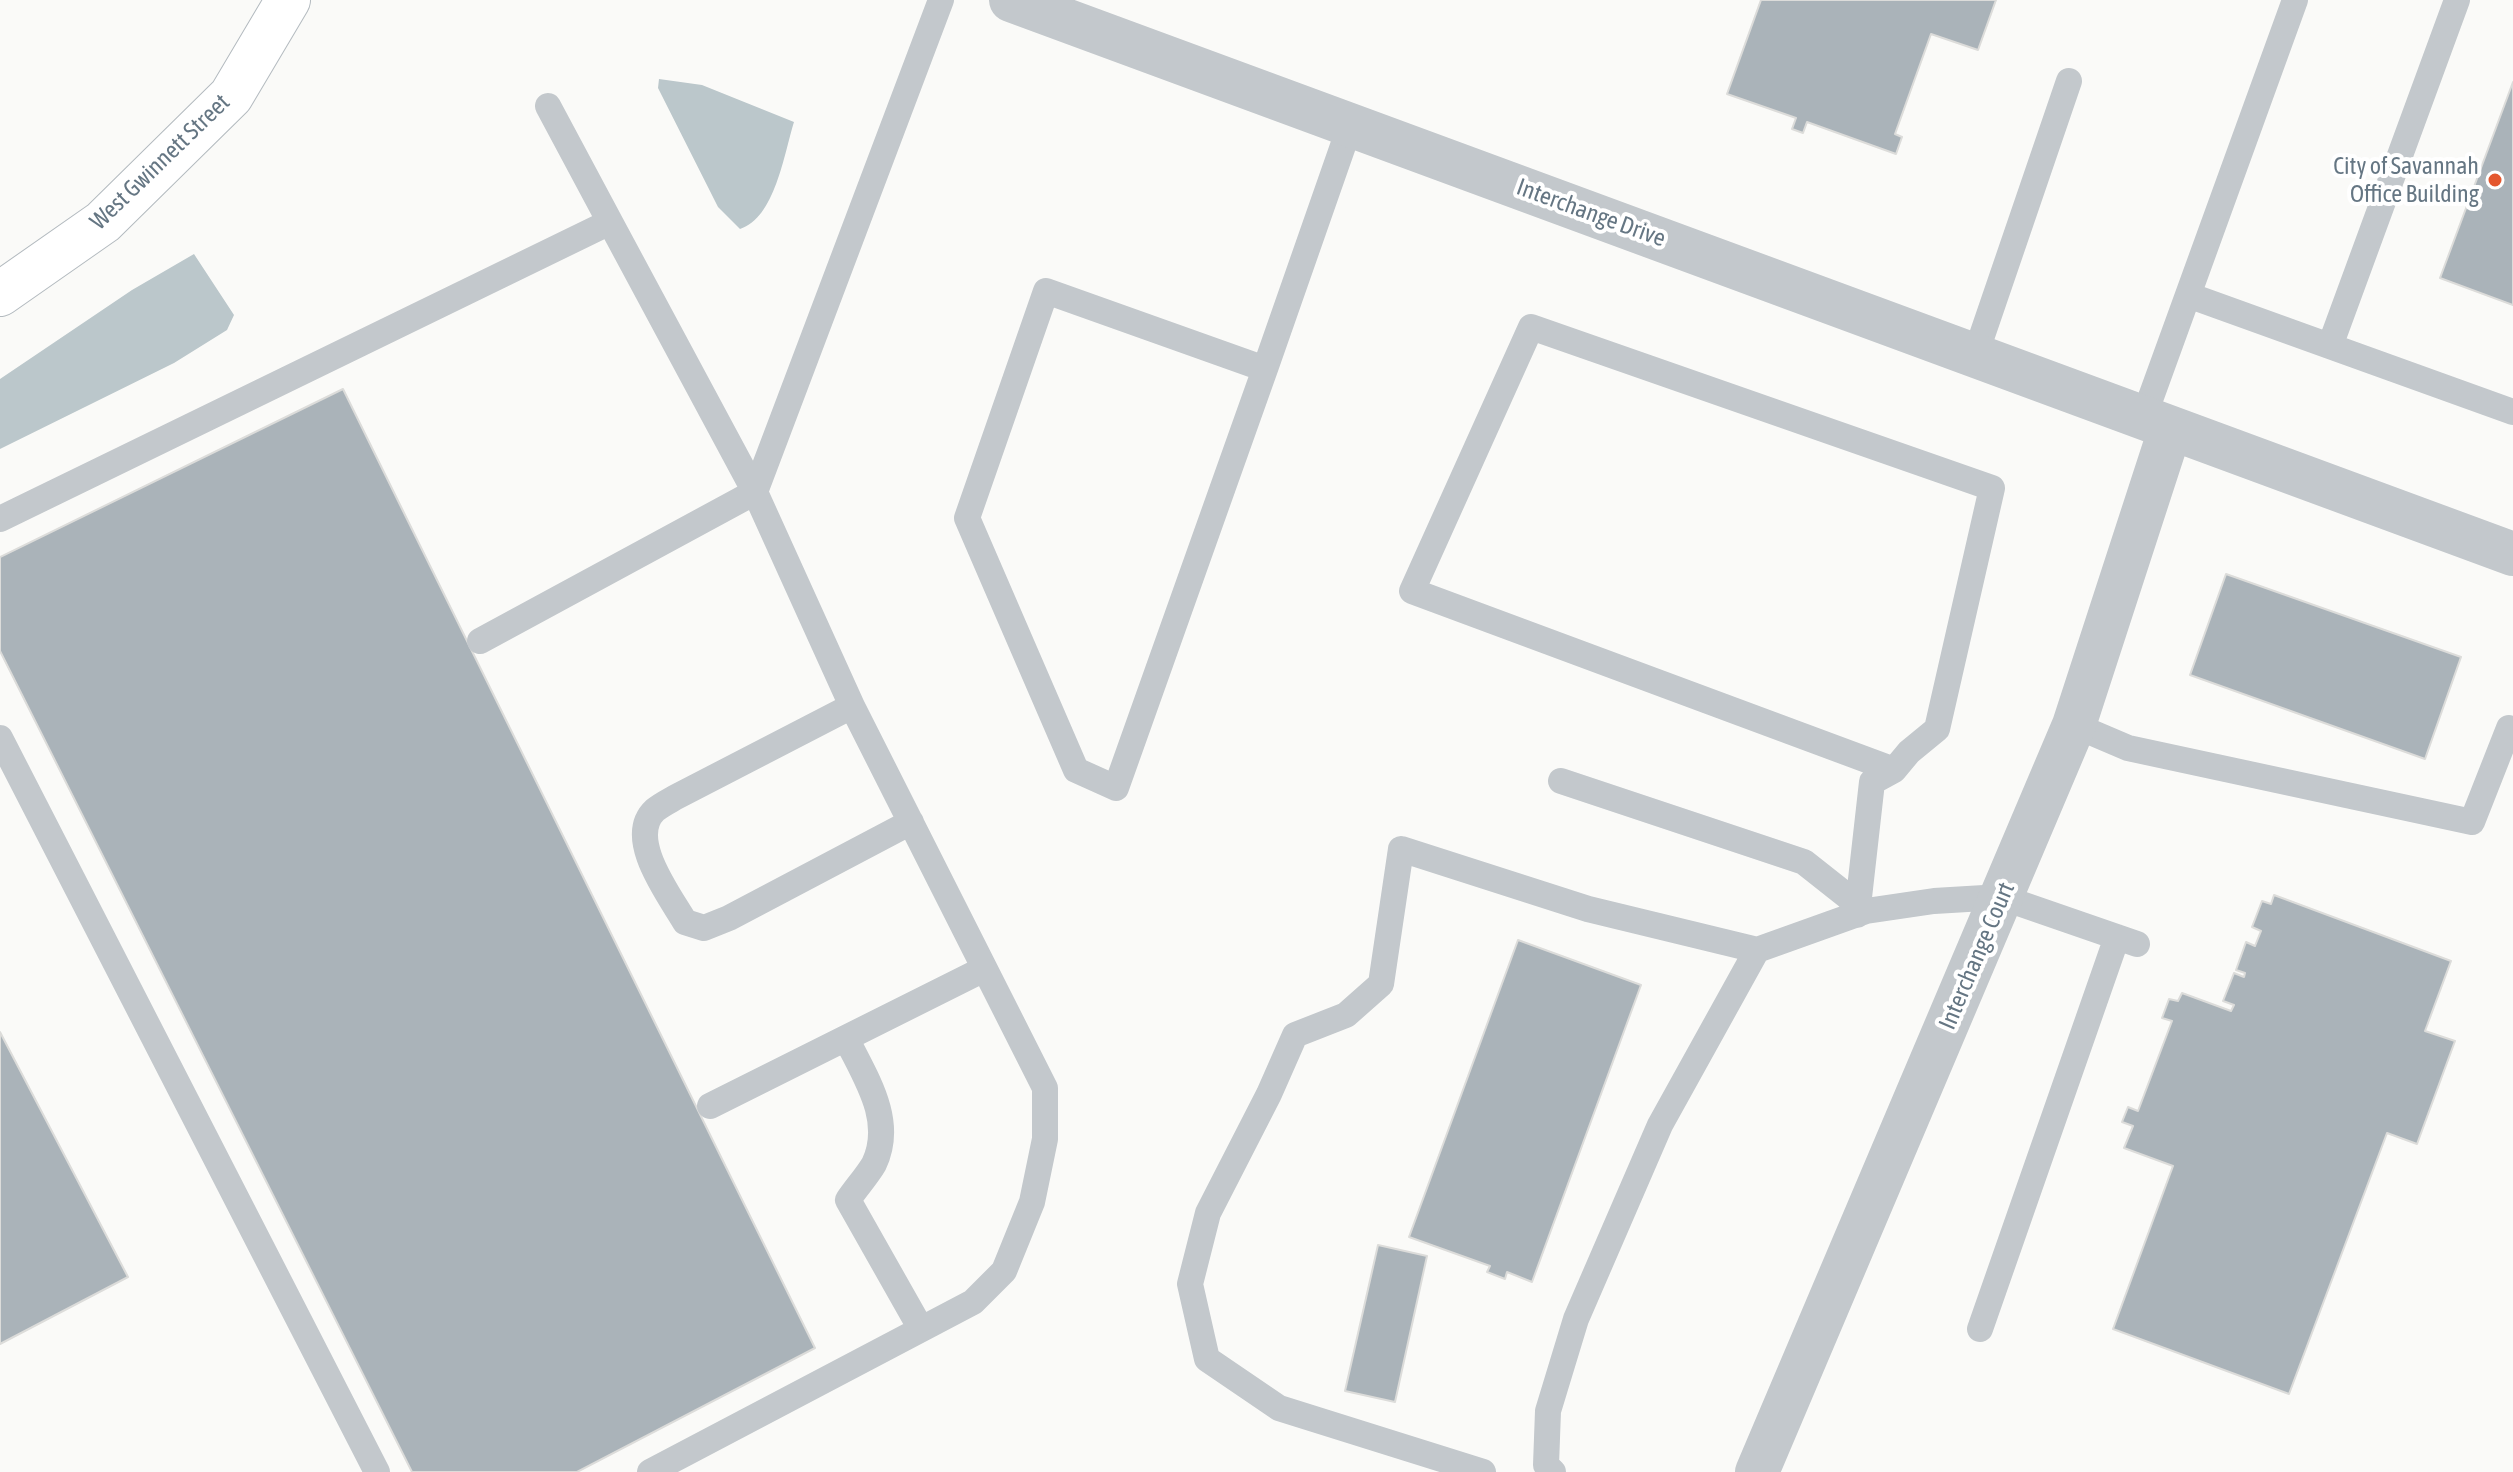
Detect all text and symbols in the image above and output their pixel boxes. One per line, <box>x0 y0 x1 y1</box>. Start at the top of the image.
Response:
street label: West Gwinnett Street <box>84 88 236 236</box>
place label: City of Savannah Office Building <box>2333 152 2479 208</box>
marker: City of Savannah Office Building <box>2486 171 2504 189</box>
street label: Interchange Drive <box>1513 173 1669 253</box>
street label: Interchange Court <box>1933 878 2021 1034</box>

